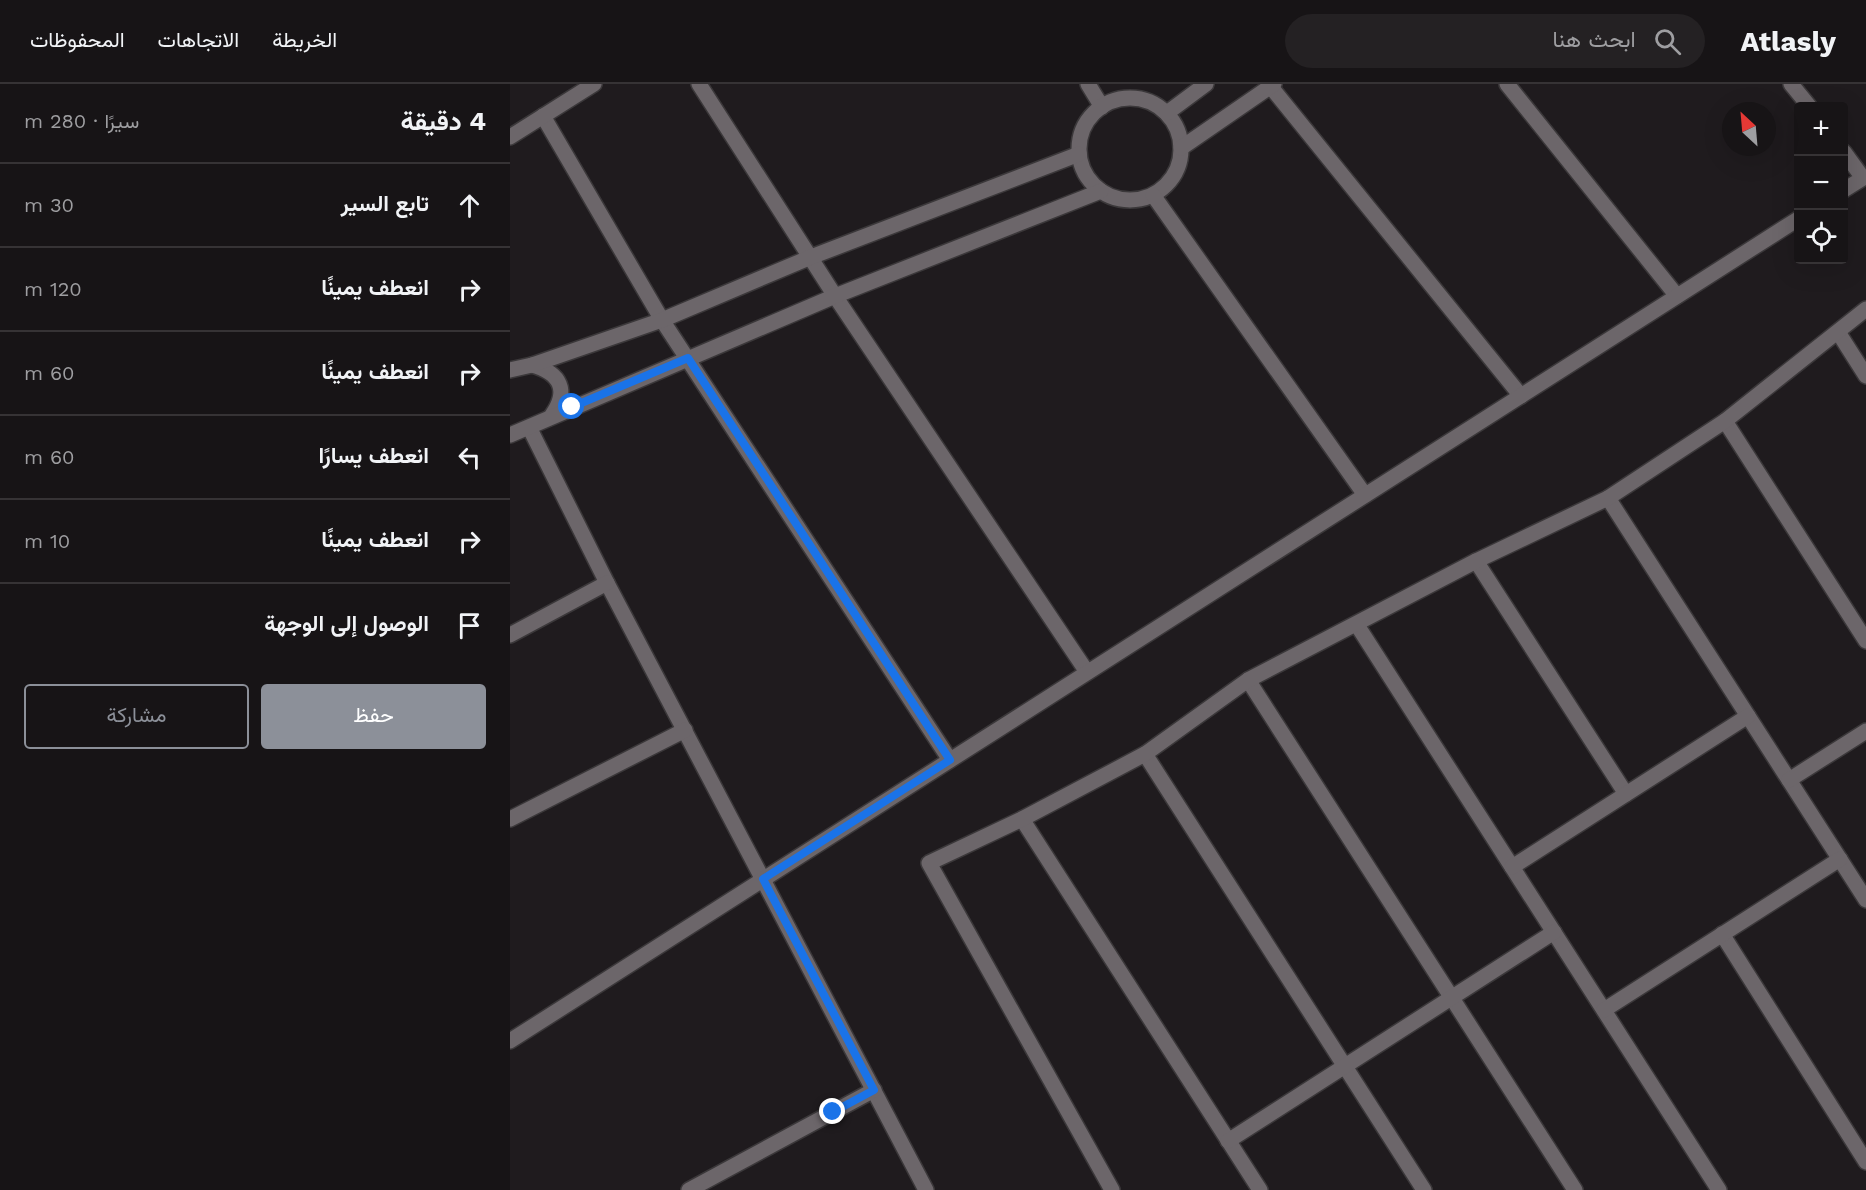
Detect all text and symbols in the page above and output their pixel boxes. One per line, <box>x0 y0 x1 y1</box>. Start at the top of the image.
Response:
search box <box>1285 14 1705 68</box>
icon: search <box>1651 25 1684 58</box>
text: Atlasly <box>1741 25 1836 58</box>
text: المحفوظات <box>30 27 125 52</box>
text: الاتجاهات <box>158 27 239 52</box>
text: الخريطة <box>272 27 337 52</box>
text: ابحث هنا <box>1553 27 1636 52</box>
north arrow <box>1722 102 1776 156</box>
map controls <box>1794 102 1848 264</box>
button: + <box>1794 102 1848 156</box>
text: 4 دقيقة <box>400 106 486 136</box>
text: سيرًا · 280 m <box>24 109 139 133</box>
button: − <box>1794 156 1848 210</box>
icon: ahead <box>453 189 486 222</box>
text: تابع السير <box>341 191 429 216</box>
text: 30 m <box>24 193 74 217</box>
button: locate <box>1794 210 1848 264</box>
icon: right <box>453 273 486 306</box>
text: انعطف يمينًا <box>321 275 429 300</box>
text: 120 m <box>24 277 82 301</box>
icon: right <box>453 357 486 390</box>
text: انعطف يمينًا <box>321 359 429 384</box>
text: 60 m <box>24 361 75 385</box>
route start <box>558 393 584 419</box>
icon: left <box>453 441 486 474</box>
text: انعطف يسارًا <box>319 443 429 468</box>
text: 60 m <box>24 445 75 469</box>
icon: right <box>453 525 486 558</box>
text: انعطف يمينًا <box>321 527 429 552</box>
text: 10 m <box>24 529 70 553</box>
icon: arrive <box>453 609 486 642</box>
text: الوصول إلى الوجهة <box>264 611 429 636</box>
button: مشاركة <box>24 684 249 749</box>
button: حفظ <box>261 684 486 749</box>
route end <box>819 1098 845 1124</box>

